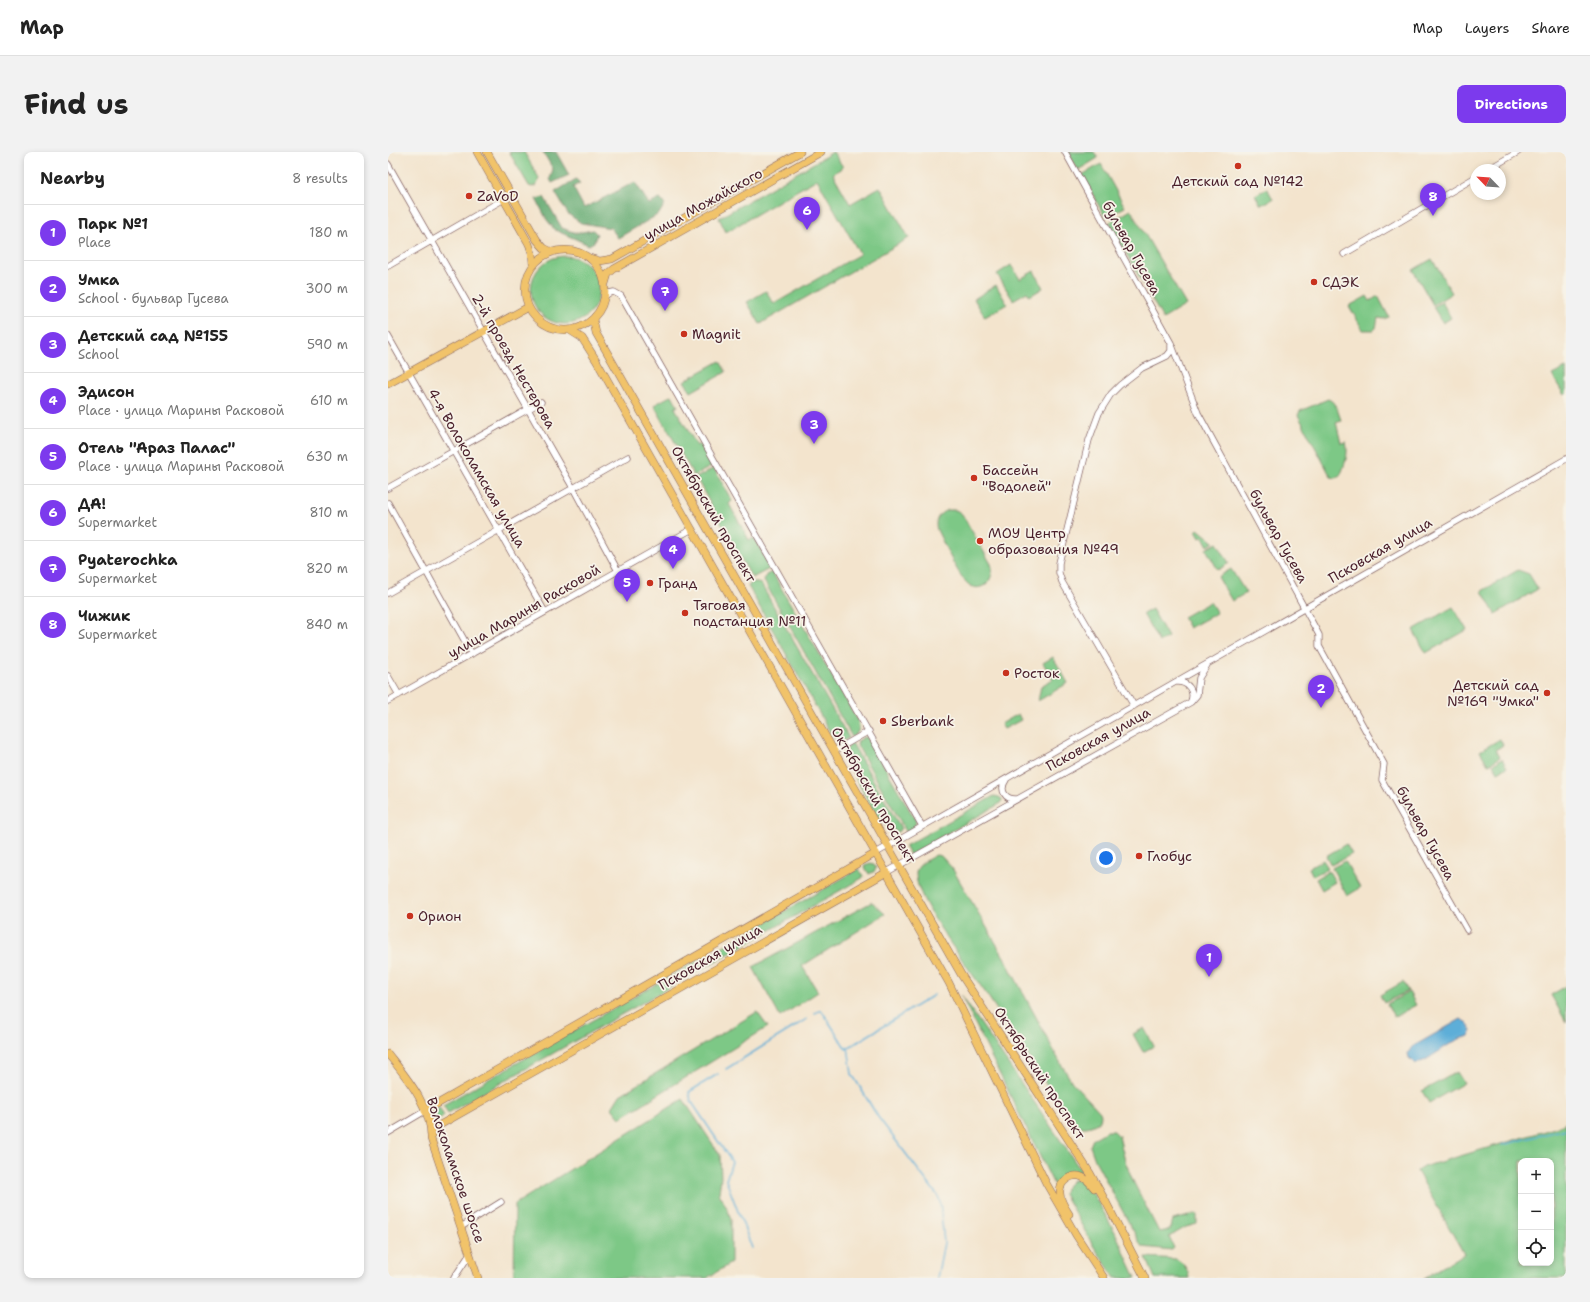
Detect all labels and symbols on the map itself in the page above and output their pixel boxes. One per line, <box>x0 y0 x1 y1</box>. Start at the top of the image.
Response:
marker: Детский сад №142 <box>1233 161 1243 171</box>
street label: улица Можайского <box>640 164 766 244</box>
north arrow <box>1470 164 1506 200</box>
place label: Детский сад №142 <box>1172 172 1304 190</box>
pin: 8 <box>1420 183 1446 216</box>
place label: ZaVoD <box>477 187 519 205</box>
marker: ZaVoD <box>464 191 474 201</box>
pin: 6 <box>794 197 820 230</box>
street label: бульвар Гусева <box>1099 198 1165 298</box>
place label: СДЭК <box>1322 273 1359 291</box>
marker: СДЭК <box>1309 277 1319 287</box>
pin: 7 <box>652 278 678 311</box>
street label: 2-й проезд Нестерова <box>468 290 560 432</box>
place label: Magnit <box>692 325 741 343</box>
marker: Magnit <box>679 329 689 339</box>
street label: 4-я Волоколамская улица <box>424 385 530 551</box>
pin: 3 <box>801 411 827 444</box>
street label: Октябрьский проспект <box>668 443 761 586</box>
place label: Бассейн "Водолей" <box>982 461 1051 495</box>
marker: Бассейн "Водолей" <box>969 473 979 483</box>
street label: бульвар Гусева <box>1246 486 1312 586</box>
street label: Псковская улица <box>1325 513 1435 587</box>
place label: МОУ Центр образования №49 <box>988 524 1119 558</box>
pin: 4 <box>660 536 686 569</box>
marker: МОУ Центр образования №49 <box>975 536 985 546</box>
street label: улица Марины Расковой <box>445 560 603 662</box>
pin: 5 <box>614 569 640 602</box>
place label: Гранд <box>658 574 698 592</box>
marker: Гранд <box>645 578 655 588</box>
place label: Тяговая подстанция №11 <box>693 596 806 630</box>
marker: Тяговая подстанция №11 <box>680 608 690 618</box>
place label: Росток <box>1014 664 1060 682</box>
marker: Росток <box>1001 668 1011 678</box>
pin: 2 <box>1308 675 1334 708</box>
place label: Детский сад №169 "Умка" <box>1447 676 1539 710</box>
marker: Детский сад №169 "Умка" <box>1542 688 1552 698</box>
street label: Псковская улица <box>1043 703 1154 775</box>
place label: Sberbank <box>891 712 954 730</box>
marker: Sberbank <box>878 716 888 726</box>
street label: Октябрьский проспект <box>828 724 921 867</box>
street label: бульвар Гусева <box>1393 783 1459 883</box>
place label: Глобус <box>1147 847 1192 865</box>
your location <box>1096 848 1116 868</box>
marker: Глобус <box>1134 851 1144 861</box>
place label: Орион <box>418 907 462 925</box>
marker: Орион <box>405 911 415 921</box>
street label: Псковская улица <box>655 920 765 994</box>
pin: 1 <box>1196 944 1222 977</box>
street label: Октябрьский проспект <box>990 1003 1090 1143</box>
street label: Волоколамское шоссе <box>423 1095 489 1245</box>

